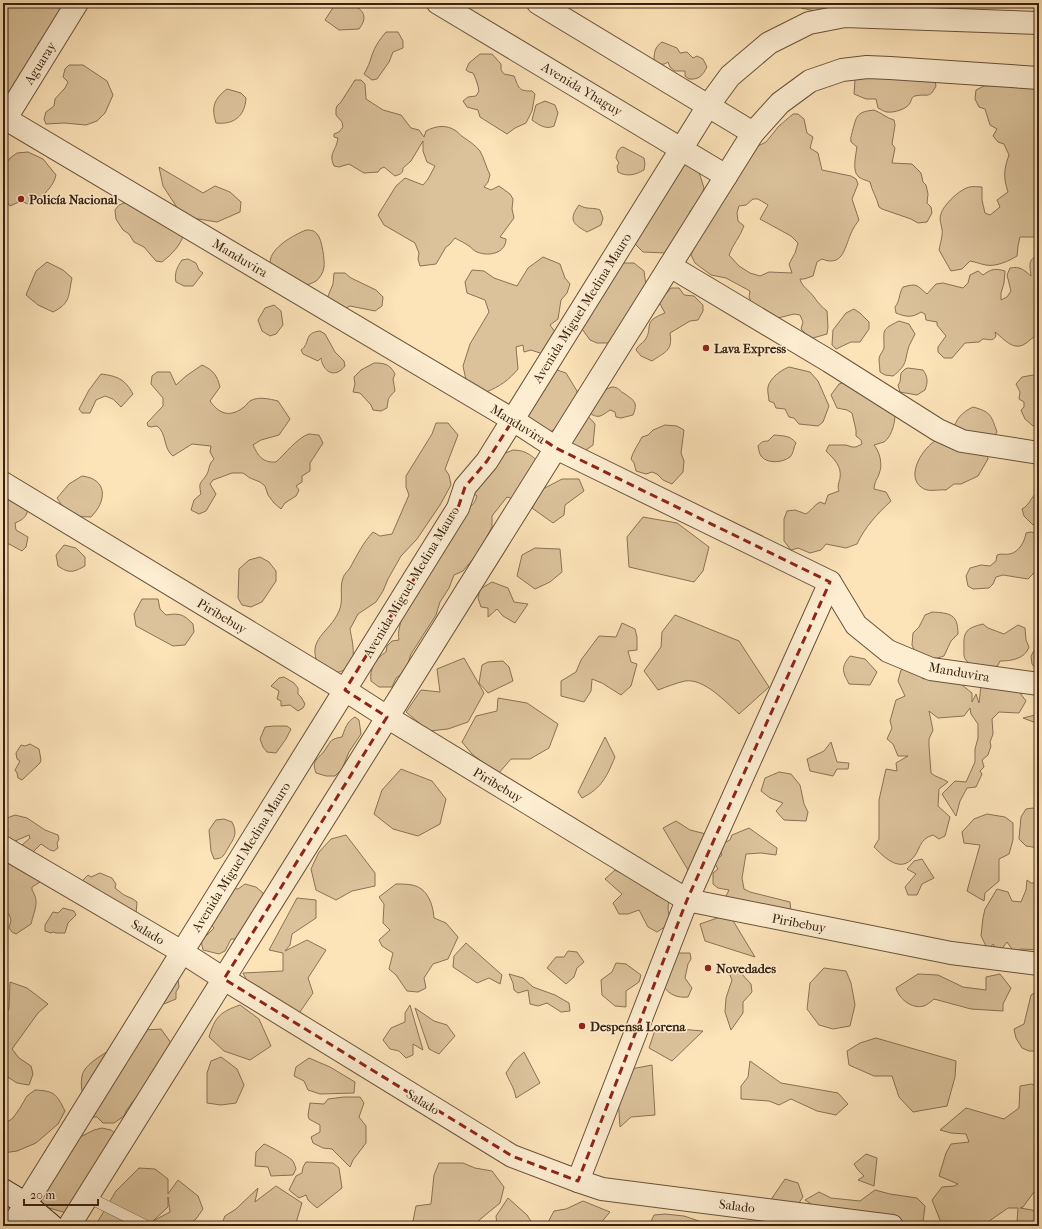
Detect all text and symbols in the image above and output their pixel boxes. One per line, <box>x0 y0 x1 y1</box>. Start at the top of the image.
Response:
street label: Aguaray <box>21 38 59 88</box>
street label: Avenida Yhaguy <box>538 59 626 120</box>
place label: Policía Nacional <box>29 192 118 207</box>
marker: Policía Nacional <box>16 194 26 204</box>
street label: Avenida Miguel Medina Mauro <box>529 230 635 386</box>
street label: Manduvira <box>210 236 271 281</box>
place label: Lava Express <box>714 341 786 357</box>
marker: Lava Express <box>701 343 711 353</box>
street label: Manduvira <box>488 401 549 447</box>
street label: Avenida Miguel Medina Mauro <box>359 503 462 661</box>
street label: Piribebuy <box>195 595 250 637</box>
street label: Manduvira <box>927 659 992 685</box>
street label: Piribebuy <box>471 764 526 806</box>
street label: Avenida Miguel Medina Mauro <box>188 779 294 935</box>
street label: Piribebuy <box>771 910 828 936</box>
street label: Salado <box>129 916 168 948</box>
place label: Novedades <box>716 961 776 976</box>
marker: Novedades <box>703 963 713 973</box>
place label: Despensa Lorena <box>590 1019 687 1035</box>
marker: Despensa Lorena <box>577 1021 587 1031</box>
street label: Salado <box>404 1086 443 1118</box>
scale bar <box>24 1181 98 1207</box>
text: 20 m <box>30 1188 55 1202</box>
street label: Salado <box>718 1196 756 1216</box>

